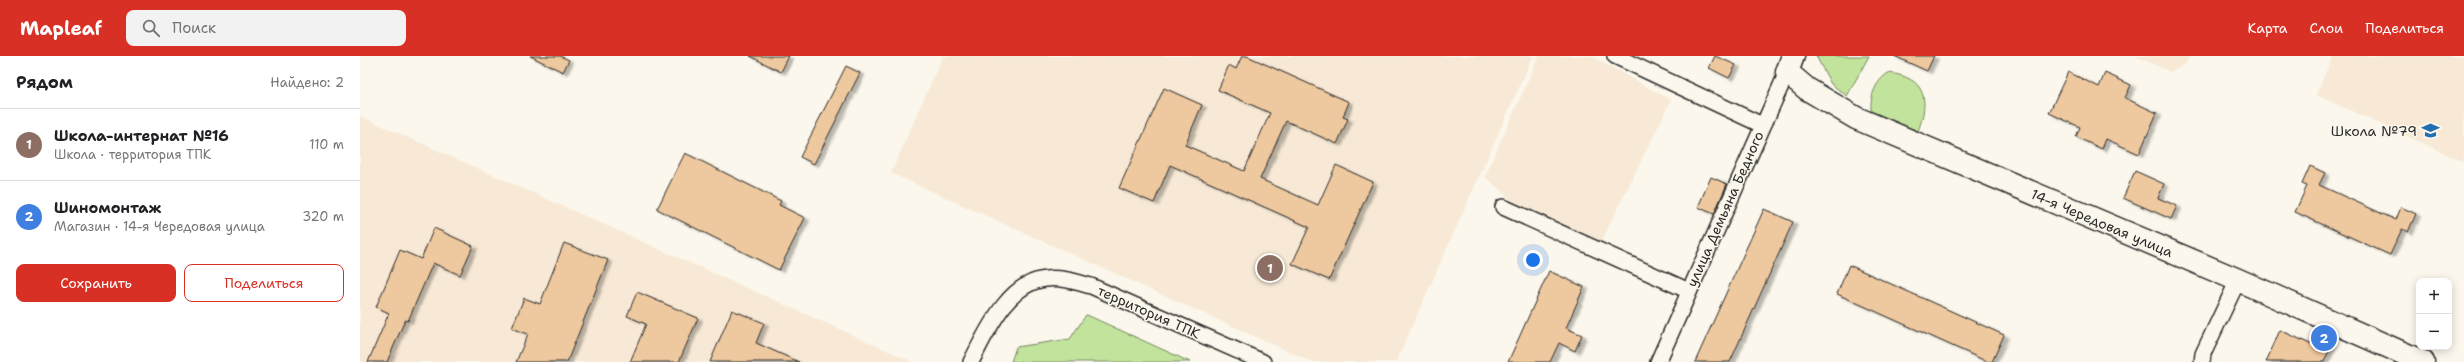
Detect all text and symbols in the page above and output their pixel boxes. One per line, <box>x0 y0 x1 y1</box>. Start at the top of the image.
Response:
search box <box>126 10 406 46</box>
text: Mapleaf <box>20 16 102 41</box>
icon: search <box>140 17 162 39</box>
text: Поиск <box>172 18 216 38</box>
text: Карта <box>2247 19 2288 37</box>
text: Слои <box>2310 19 2343 37</box>
text: Поделиться <box>2365 19 2444 37</box>
text: Рядом <box>16 71 73 93</box>
text: Найдено: 2 <box>270 74 344 91</box>
school or university icon: Школа №79 <box>2420 121 2440 141</box>
place label: Школа №79 <box>2331 122 2417 140</box>
text: Школа-интернат №16 <box>54 126 229 146</box>
street label: улица Демьяна Бедного <box>1682 128 1768 290</box>
text: 1 <box>26 136 32 153</box>
text: 110 m <box>309 136 344 153</box>
text: Школа · территория ТПК <box>54 146 211 163</box>
street label: 14-я Чередовая улица <box>2028 185 2176 261</box>
text: Шиномонтаж <box>54 198 161 218</box>
text: 2 <box>24 208 34 225</box>
text: 320 m <box>302 208 344 225</box>
text: Магазин · 14-я Чередовая улица <box>54 218 265 235</box>
your location <box>1523 250 1543 270</box>
pin: 1 <box>1257 253 1283 283</box>
button: Сохранить <box>16 264 176 302</box>
button: Поделиться <box>184 264 344 302</box>
map controls <box>2416 278 2452 350</box>
button: + <box>2416 278 2452 314</box>
street label: территория ТПК <box>1095 281 1203 343</box>
button: − <box>2416 314 2452 350</box>
pin: 2 <box>2311 323 2337 353</box>

